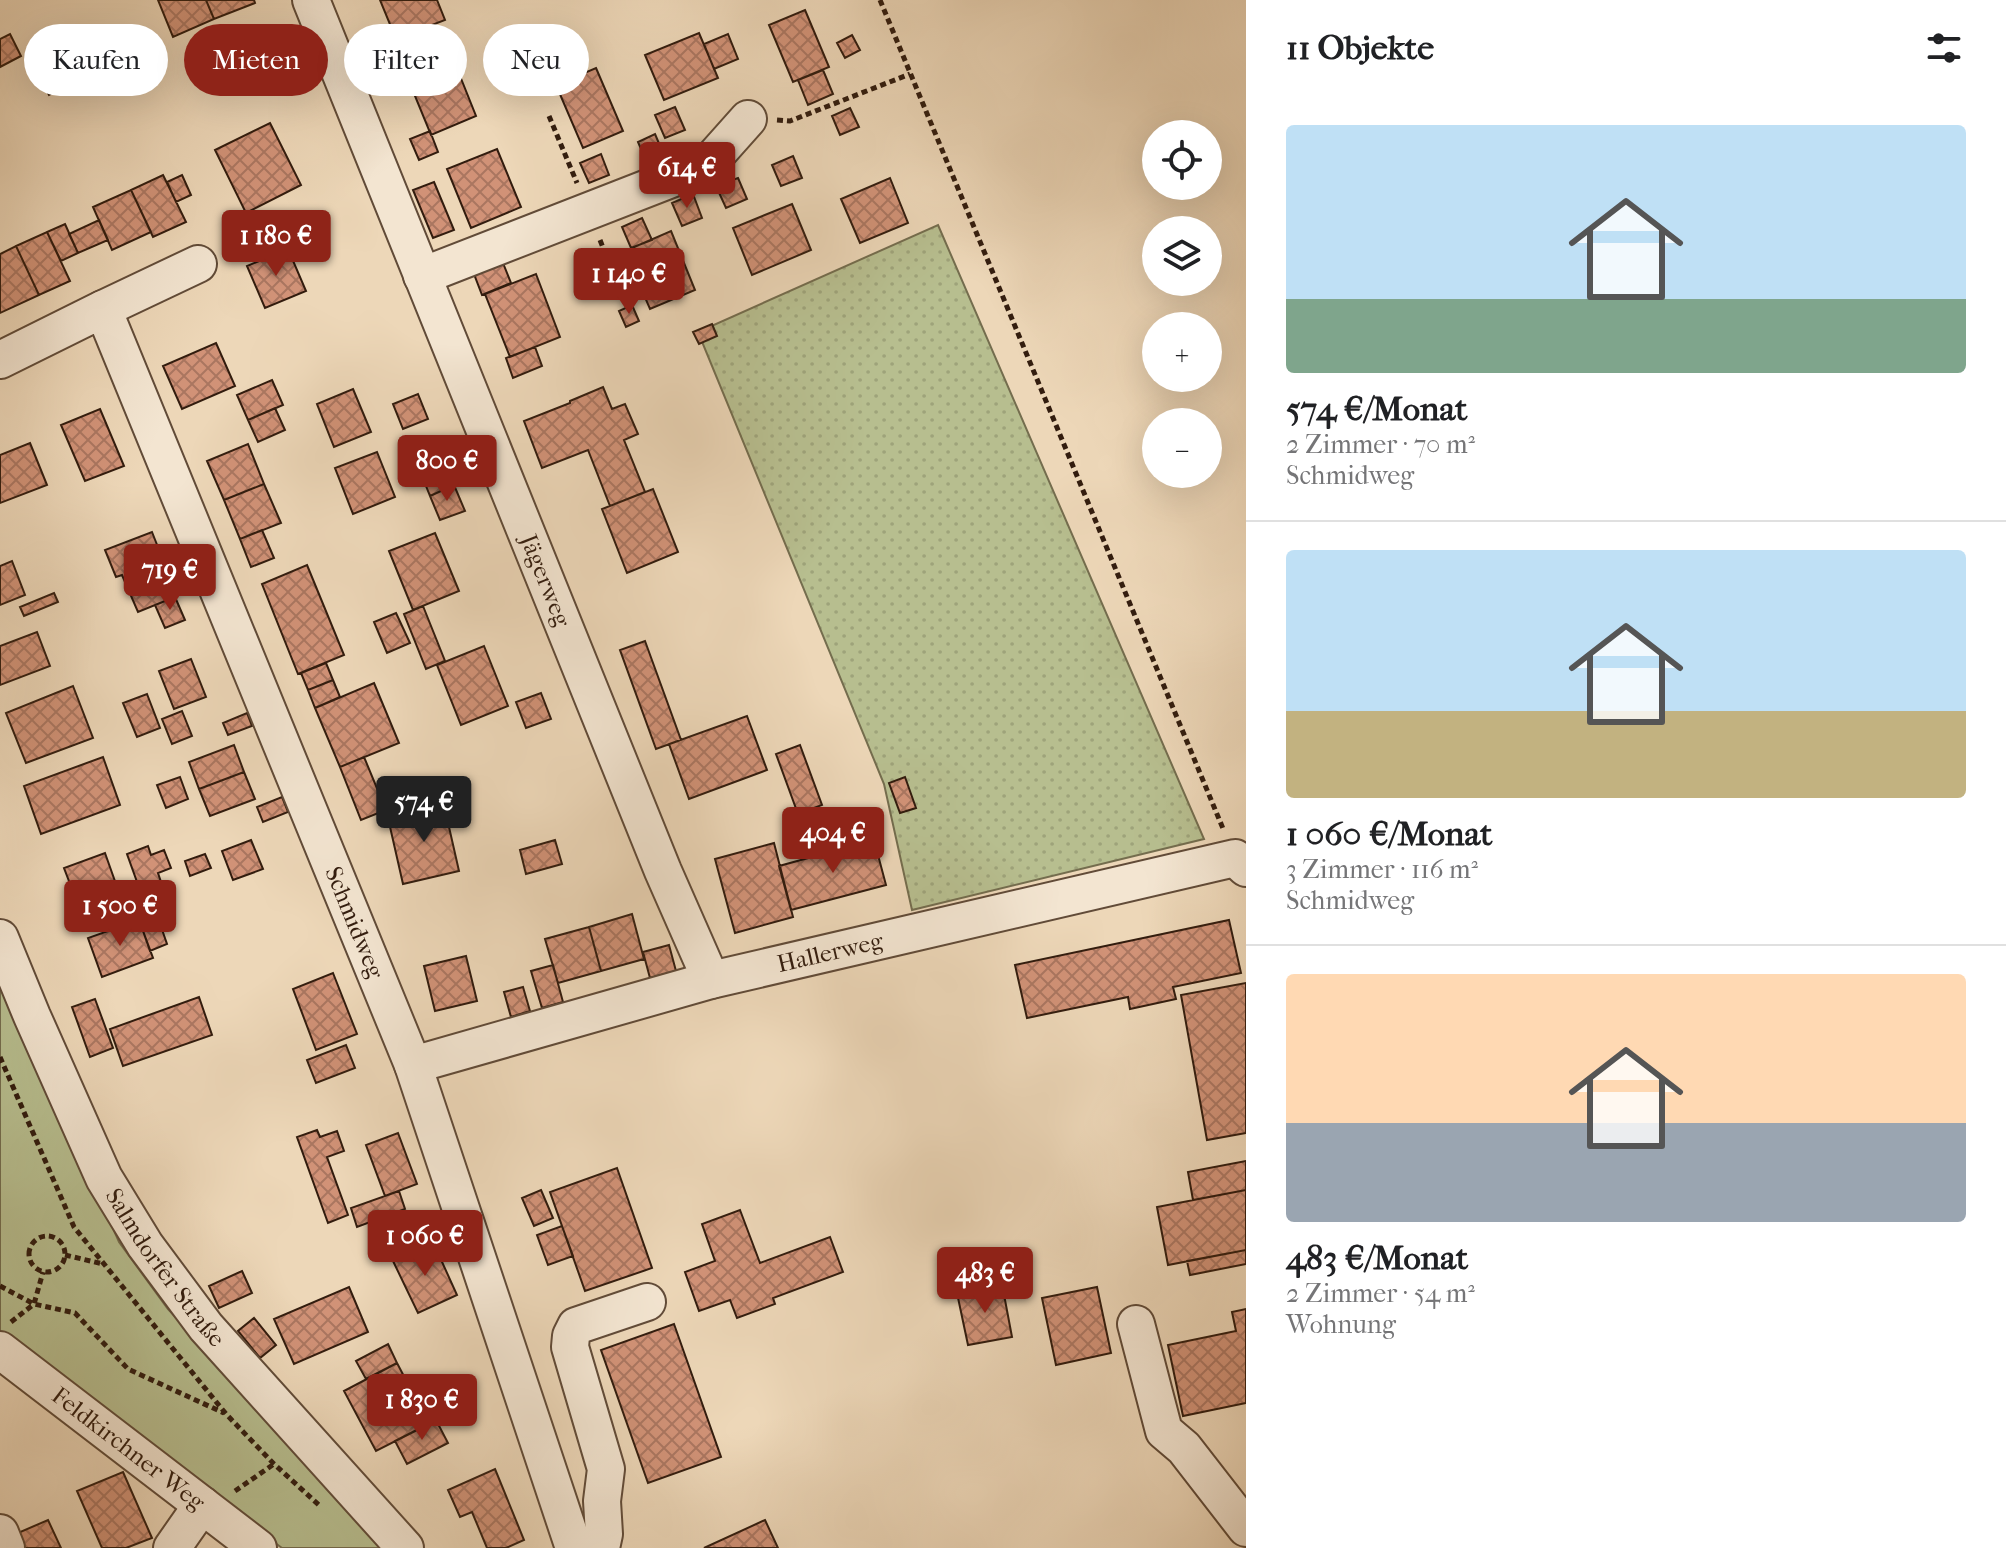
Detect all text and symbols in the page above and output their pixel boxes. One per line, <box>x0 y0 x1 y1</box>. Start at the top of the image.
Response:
chip: Kaufen <box>24 24 168 96</box>
chip: Mieten <box>184 24 328 96</box>
chip: Filter <box>344 24 467 96</box>
chip: Neu <box>483 24 589 96</box>
icon: filters <box>1922 26 1966 70</box>
text: 11 Objekte <box>1286 28 1434 68</box>
map controls <box>1142 120 1222 488</box>
button: locate <box>1142 120 1222 200</box>
pin: 614 € <box>631 142 743 210</box>
text: 614 € <box>657 152 717 183</box>
icon: home <box>1554 177 1698 321</box>
pin: 1 180 € <box>202 210 350 278</box>
button: layers <box>1142 216 1222 296</box>
text: 1 180 € <box>240 220 312 251</box>
pin: 1 140 € <box>555 248 703 316</box>
text: 1 140 € <box>592 258 666 289</box>
button: + <box>1142 312 1222 392</box>
text: 574 €/Monat <box>1286 389 1467 429</box>
button: − <box>1142 408 1222 488</box>
text: 2 Zimmer · 70 m² <box>1286 429 1475 460</box>
pin: 800 € <box>391 435 503 503</box>
text: 800 € <box>416 445 478 476</box>
text: Schmidweg <box>1286 460 1414 491</box>
street label: Jägerweg <box>514 528 577 632</box>
pin: 719 € <box>114 544 226 612</box>
text: 719 € <box>142 554 198 585</box>
icon: home <box>1554 602 1698 746</box>
pin: 574 € <box>368 776 480 844</box>
text: 574 € <box>394 786 454 817</box>
pin: 404 € <box>777 807 889 875</box>
text: 1 060 €/Monat <box>1286 814 1492 854</box>
text: 404 € <box>800 817 866 848</box>
text: 3 Zimmer · 116 m² <box>1286 854 1478 885</box>
street label: Schmidweg <box>319 862 390 984</box>
pin: 1 500 € <box>46 880 194 948</box>
text: Schmidweg <box>1286 885 1414 916</box>
text: 1 500 € <box>82 890 158 921</box>
street label: Hallerweg <box>774 926 887 978</box>
icon: home <box>1554 1026 1698 1170</box>
street label: Salmdorfer Straße <box>100 1183 231 1352</box>
pin: 1 060 € <box>351 1210 499 1278</box>
text: 1 060 € <box>386 1220 464 1251</box>
text: 483 €/Monat <box>1286 1238 1468 1278</box>
pin: 483 € <box>929 1247 1041 1315</box>
text: 483 € <box>955 1257 1015 1288</box>
text: 2 Zimmer · 54 m² <box>1286 1278 1475 1309</box>
text: Wohnung <box>1286 1309 1396 1340</box>
pin: 1 830 € <box>348 1374 496 1442</box>
street label: Feldkirchner Weg <box>46 1381 212 1517</box>
text: 1 830 € <box>385 1384 459 1415</box>

